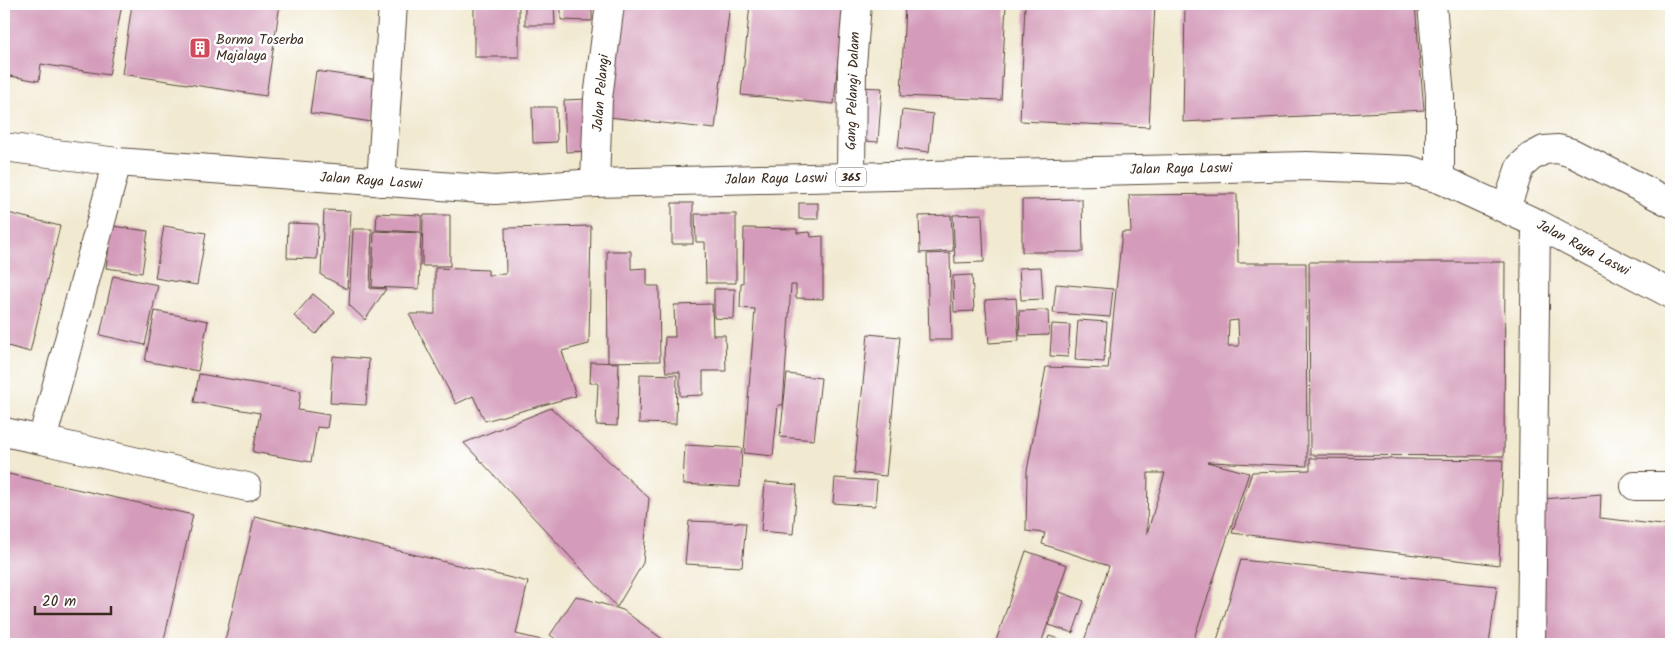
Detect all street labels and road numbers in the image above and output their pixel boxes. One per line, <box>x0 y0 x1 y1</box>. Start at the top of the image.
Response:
street label: Gang Pelangi Dalam <box>840 31 866 151</box>
street label: Jalan Pelangi <box>587 53 615 133</box>
street label: Jalan Raya Laswi <box>1130 157 1233 181</box>
street label: Jalan Raya Laswi <box>319 166 424 196</box>
street label: Jalan Raya Laswi <box>725 167 828 191</box>
road number: 365 <box>836 168 866 186</box>
street label: Jalan Raya Laswi <box>1533 214 1634 282</box>

